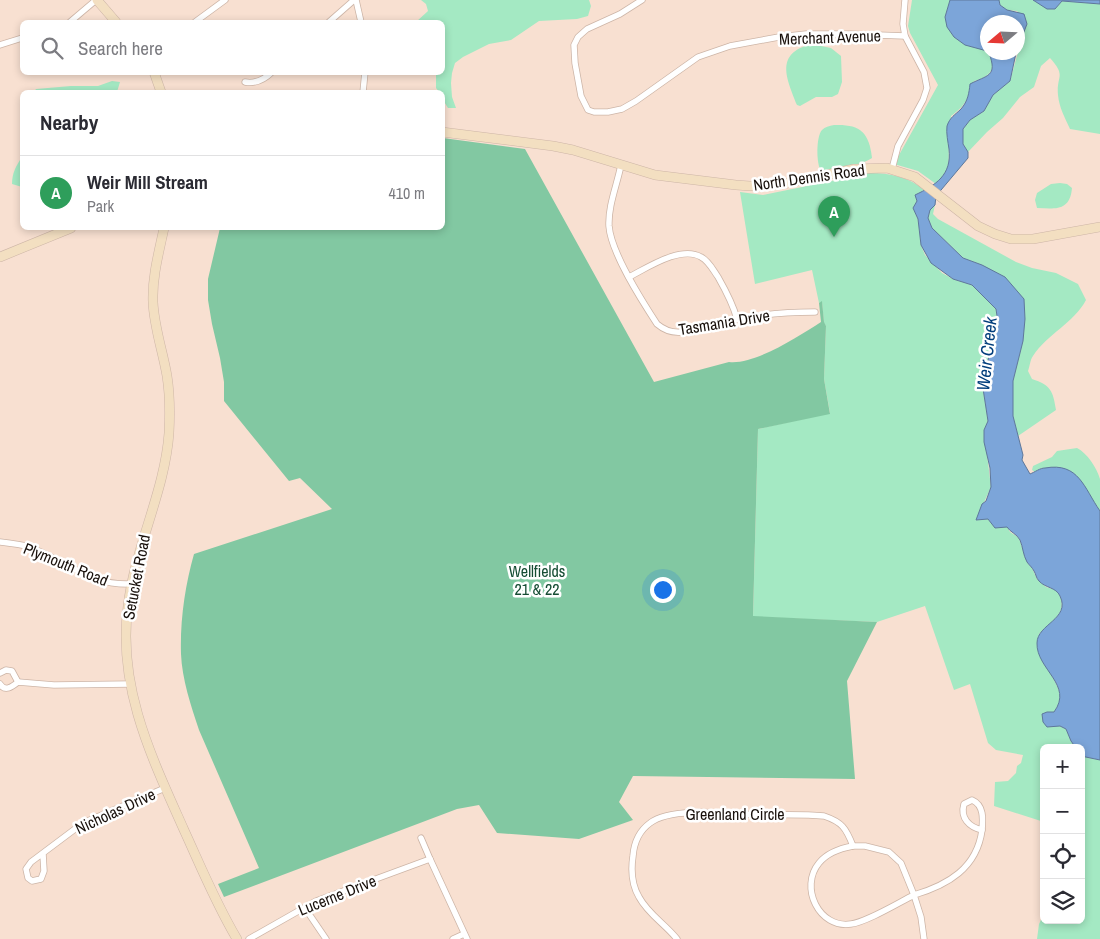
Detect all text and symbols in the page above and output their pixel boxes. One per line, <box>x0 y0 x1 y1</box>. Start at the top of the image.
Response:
north arrow <box>980 15 1025 60</box>
search box <box>20 20 445 75</box>
street label: Merchant Avenue <box>779 24 881 50</box>
icon: search <box>38 34 66 62</box>
text: Search here <box>78 35 163 61</box>
text: Nearby <box>40 108 98 137</box>
street label: North Dennis Road <box>752 158 866 196</box>
text: Weir Mill Stream <box>87 169 208 195</box>
text: A <box>51 182 61 204</box>
text: 410 m <box>389 182 425 204</box>
text: Park <box>87 195 114 217</box>
pin: A <box>818 196 850 237</box>
street label: Tasmania Drive <box>677 304 771 340</box>
water label: Weir Creek <box>970 315 1003 392</box>
street label: Setucket Road <box>117 533 155 621</box>
street label: Plymouth Road <box>20 537 112 591</box>
park label: Wellfields 21 & 22 <box>509 560 565 600</box>
your location <box>650 577 676 603</box>
map controls <box>1040 744 1085 924</box>
button: + <box>1040 744 1085 789</box>
street label: Nicholas Drive <box>71 783 159 839</box>
button: − <box>1040 789 1085 834</box>
street label: Greenland Circle <box>685 803 785 825</box>
button: locate <box>1040 834 1085 879</box>
street label: Lucerne Drive <box>295 869 379 921</box>
button: layers <box>1040 879 1085 924</box>

